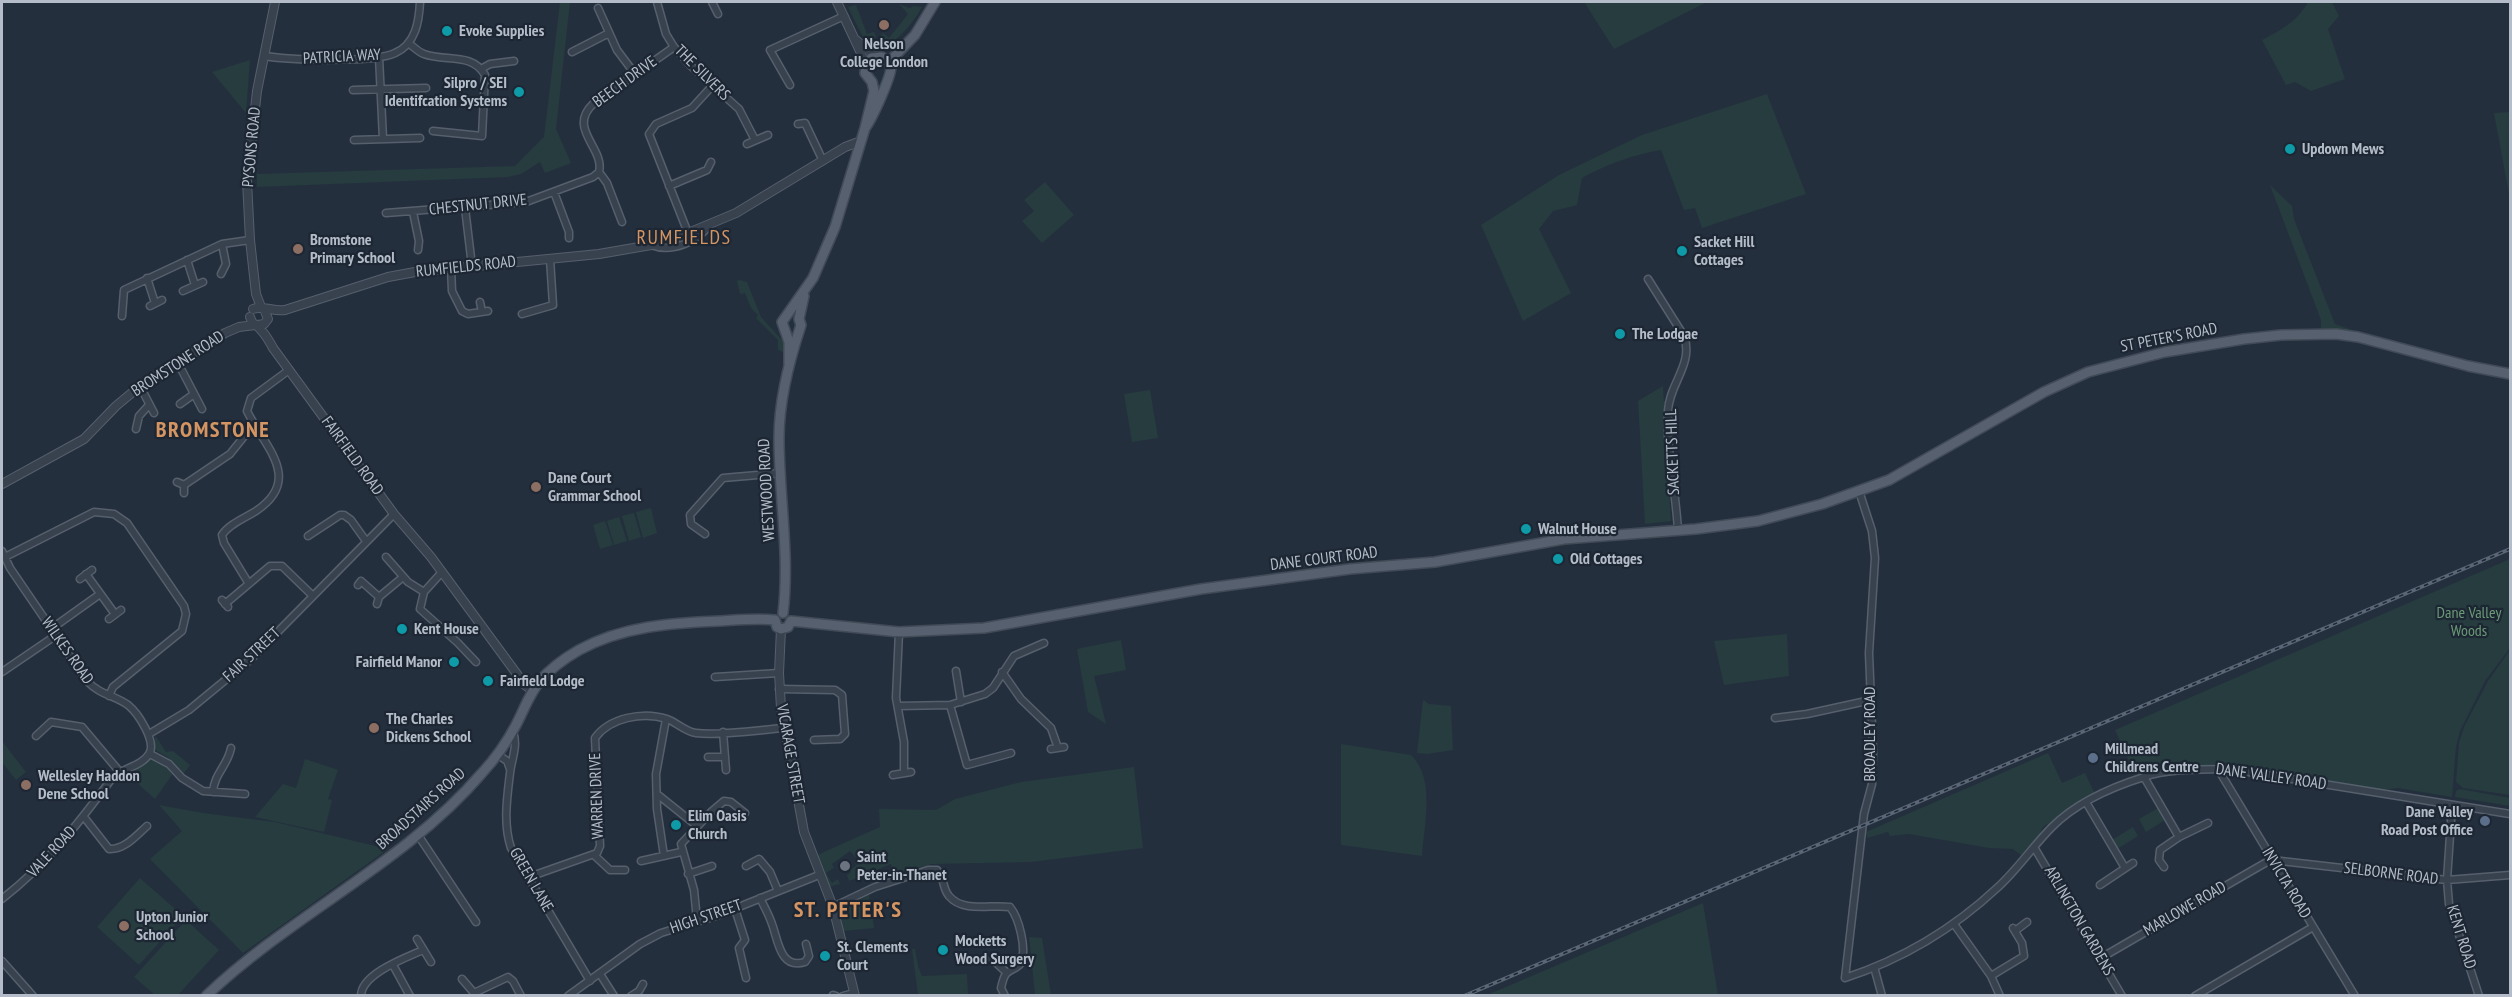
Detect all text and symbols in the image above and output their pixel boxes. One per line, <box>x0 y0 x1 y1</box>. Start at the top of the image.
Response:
marker: Nelson College London <box>877 18 891 32</box>
place label: Evoke Supplies <box>459 21 544 41</box>
marker: Evoke Supplies <box>440 24 454 38</box>
place label: Nelson College London <box>840 34 928 72</box>
street label: THE SILVERS <box>670 41 734 105</box>
street label: PATRICIA WAY <box>303 45 381 69</box>
street label: BEECH DRIVE <box>589 52 661 112</box>
place label: Silpro / SEI Identifcation Systems <box>385 73 507 111</box>
marker: Silpro / SEI Identifcation Systems <box>512 85 526 99</box>
street label: PYSONS ROAD <box>239 106 265 188</box>
place label: Updown Mews <box>2302 139 2384 159</box>
marker: Updown Mews <box>2283 142 2297 156</box>
street label: CHESTNUT DRIVE <box>428 190 528 220</box>
district label: RUMFIELDS <box>636 226 732 250</box>
place label: Bromstone Primary School <box>310 230 395 268</box>
place label: Sacket Hill Cottages <box>1694 232 1754 270</box>
marker: Bromstone Primary School <box>291 242 305 256</box>
marker: Sacket Hill Cottages <box>1675 244 1689 258</box>
street label: RUMFIELDS ROAD <box>415 252 517 282</box>
street label: ST PETER'S ROAD <box>2119 319 2219 357</box>
place label: The Lodgae <box>1632 324 1698 344</box>
street label: BROMSTONE ROAD <box>128 327 228 401</box>
marker: The Lodgae <box>1613 327 1627 341</box>
street label: SACKETTS HILL <box>1662 408 1684 496</box>
street label: FAIRFIELD ROAD <box>317 413 387 499</box>
district label: BROMSTONE <box>156 418 270 444</box>
street label: WESTWOOD ROAD <box>755 438 779 542</box>
place label: Dane Court Grammar School <box>548 468 641 506</box>
marker: Dane Court Grammar School <box>529 480 543 494</box>
place label: Walnut House <box>1538 519 1617 539</box>
marker: Walnut House <box>1519 522 1533 536</box>
street label: DANE COURT ROAD <box>1269 543 1379 575</box>
place label: Old Cottages <box>1570 549 1642 569</box>
marker: Old Cottages <box>1551 552 1565 566</box>
park label: Dane Valley Woods <box>2437 603 2501 641</box>
street label: WILKES ROAD <box>37 614 97 688</box>
place label: Kent House <box>414 619 479 639</box>
marker: Kent House <box>395 622 409 636</box>
street label: FAIR STREET <box>219 624 285 686</box>
place label: Fairfield Manor <box>356 652 442 672</box>
marker: Fairfield Manor <box>447 655 461 669</box>
place label: Fairfield Lodge <box>500 671 585 691</box>
marker: Fairfield Lodge <box>481 674 495 688</box>
street label: BROADLEY ROAD <box>1860 686 1880 782</box>
street label: VICARAGE STREET <box>772 703 808 805</box>
place label: The Charles Dickens School <box>386 709 471 747</box>
marker: The Charles Dickens School <box>367 721 381 735</box>
place label: Millmead Childrens Centre <box>2105 739 2199 777</box>
marker: Millmead Childrens Centre <box>2086 751 2100 765</box>
street label: WARREN DRIVE <box>586 753 608 839</box>
street label: DANE VALLEY ROAD <box>2215 760 2327 794</box>
street label: BROADSTAIRS ROAD <box>373 764 469 854</box>
place label: Wellesley Haddon Dene School <box>38 766 140 804</box>
marker: Wellesley Haddon Dene School <box>19 778 33 792</box>
place label: Dane Valley Road Post Office <box>2381 802 2473 840</box>
place label: Elim Oasis Church <box>688 806 747 844</box>
marker: Dane Valley Road Post Office <box>2478 814 2492 828</box>
marker: Elim Oasis Church <box>669 818 683 832</box>
street label: VALE ROAD <box>24 822 80 882</box>
street label: GREEN LANE <box>505 844 557 916</box>
street label: INVICTA ROAD <box>2257 844 2315 922</box>
place label: Saint Peter-in-Thanet <box>857 847 947 885</box>
marker: Saint Peter-in-Thanet <box>838 859 852 873</box>
street label: SELBORNE ROAD <box>2343 859 2439 889</box>
street label: ARLINGTON GARDENS <box>2040 863 2118 979</box>
street label: MARLOWE ROAD <box>2140 878 2230 940</box>
street label: HIGH STREET <box>668 896 744 938</box>
district label: ST. PETER'S <box>794 898 902 924</box>
street label: KENT ROAD <box>2442 903 2480 971</box>
place label: Upton Junior School <box>136 907 208 945</box>
marker: Upton Junior School <box>117 919 131 933</box>
place label: Mocketts Wood Surgery <box>955 931 1034 969</box>
place label: St. Clements Court <box>837 937 908 975</box>
marker: Mocketts Wood Surgery <box>936 943 950 957</box>
marker: St. Clements Court <box>818 949 832 963</box>

